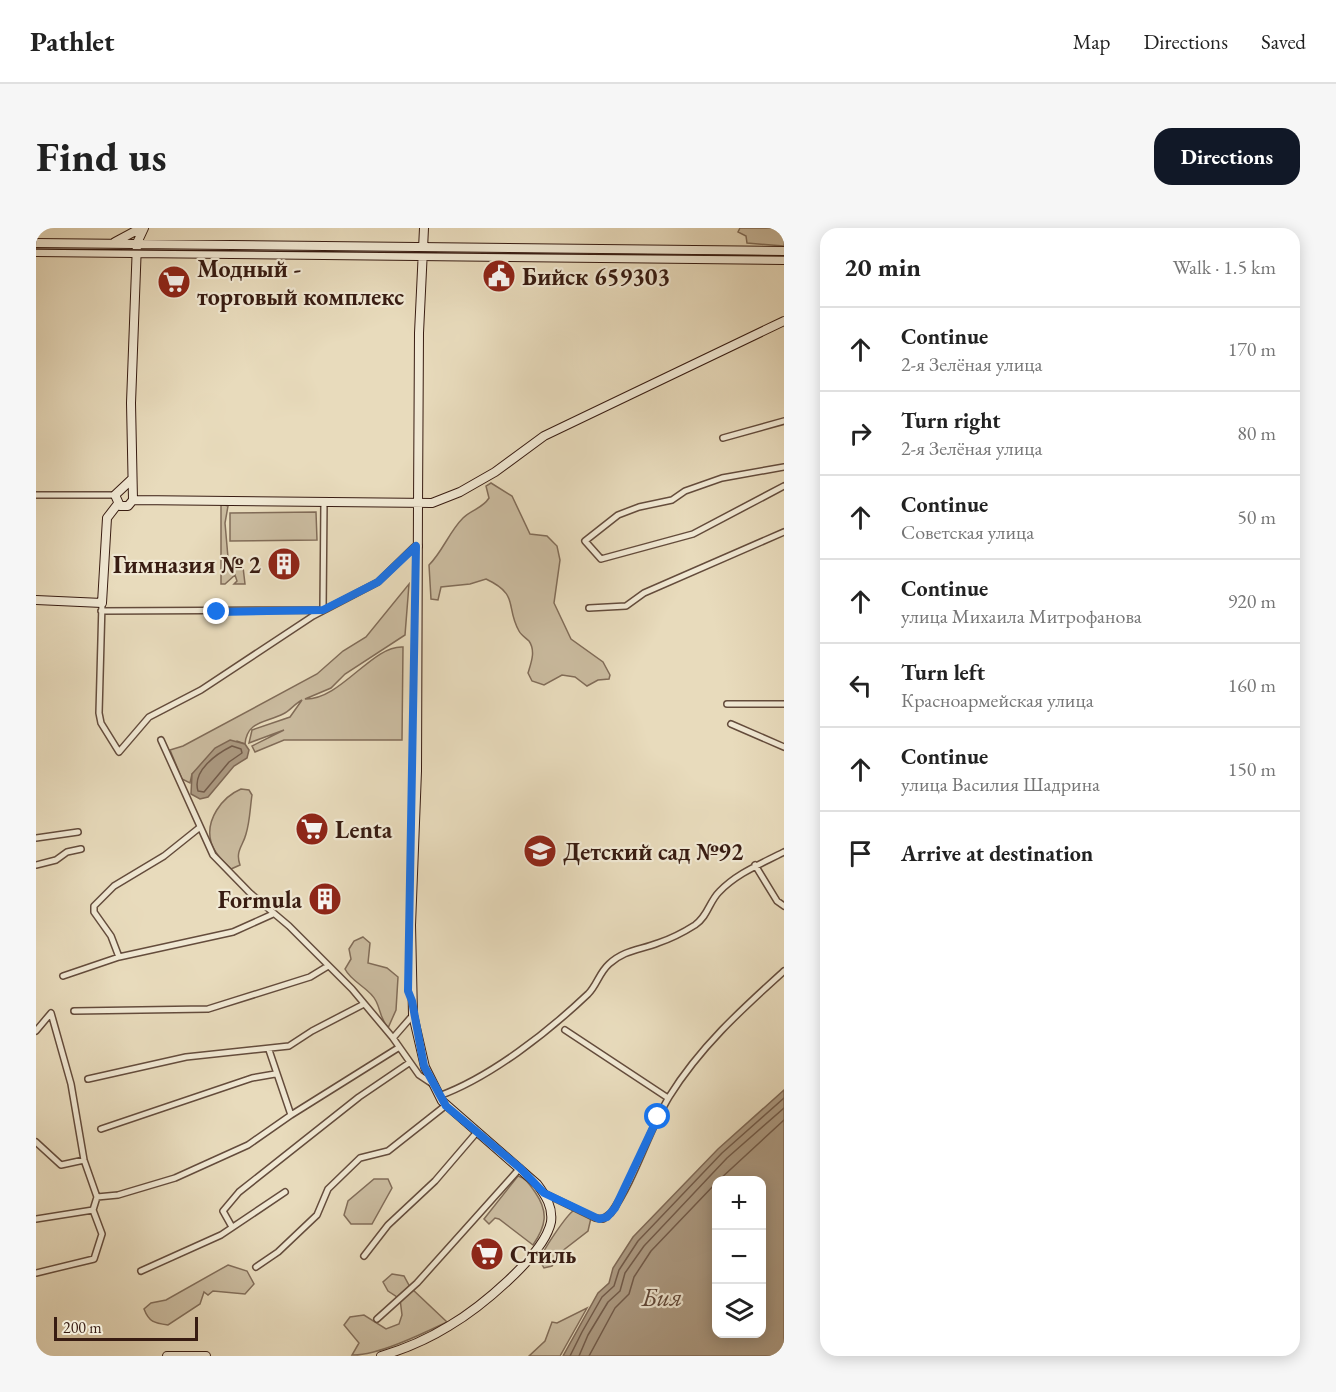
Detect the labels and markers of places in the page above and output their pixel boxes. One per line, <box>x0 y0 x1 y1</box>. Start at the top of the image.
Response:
place label: Модный - торговый комплекс <box>197 253 404 312</box>
public building icon: Бийск 659303 <box>481 258 517 294</box>
place label: Бийск 659303 <box>522 261 670 292</box>
supermarket icon: Модный - торговый комплекс <box>156 264 192 300</box>
building icon: Гимназия № 2 <box>266 546 302 582</box>
place label: Гимназия № 2 <box>113 549 261 580</box>
supermarket icon: Lenta <box>294 811 330 847</box>
place label: Lenta <box>335 814 393 845</box>
school or university icon: Детский сад №92 <box>522 833 558 869</box>
place label: Детский сад №92 <box>563 836 744 867</box>
building icon: Formula <box>307 881 343 917</box>
place label: Formula <box>218 884 302 915</box>
supermarket icon: Стиль <box>469 1236 505 1272</box>
place label: Стиль <box>510 1239 576 1270</box>

